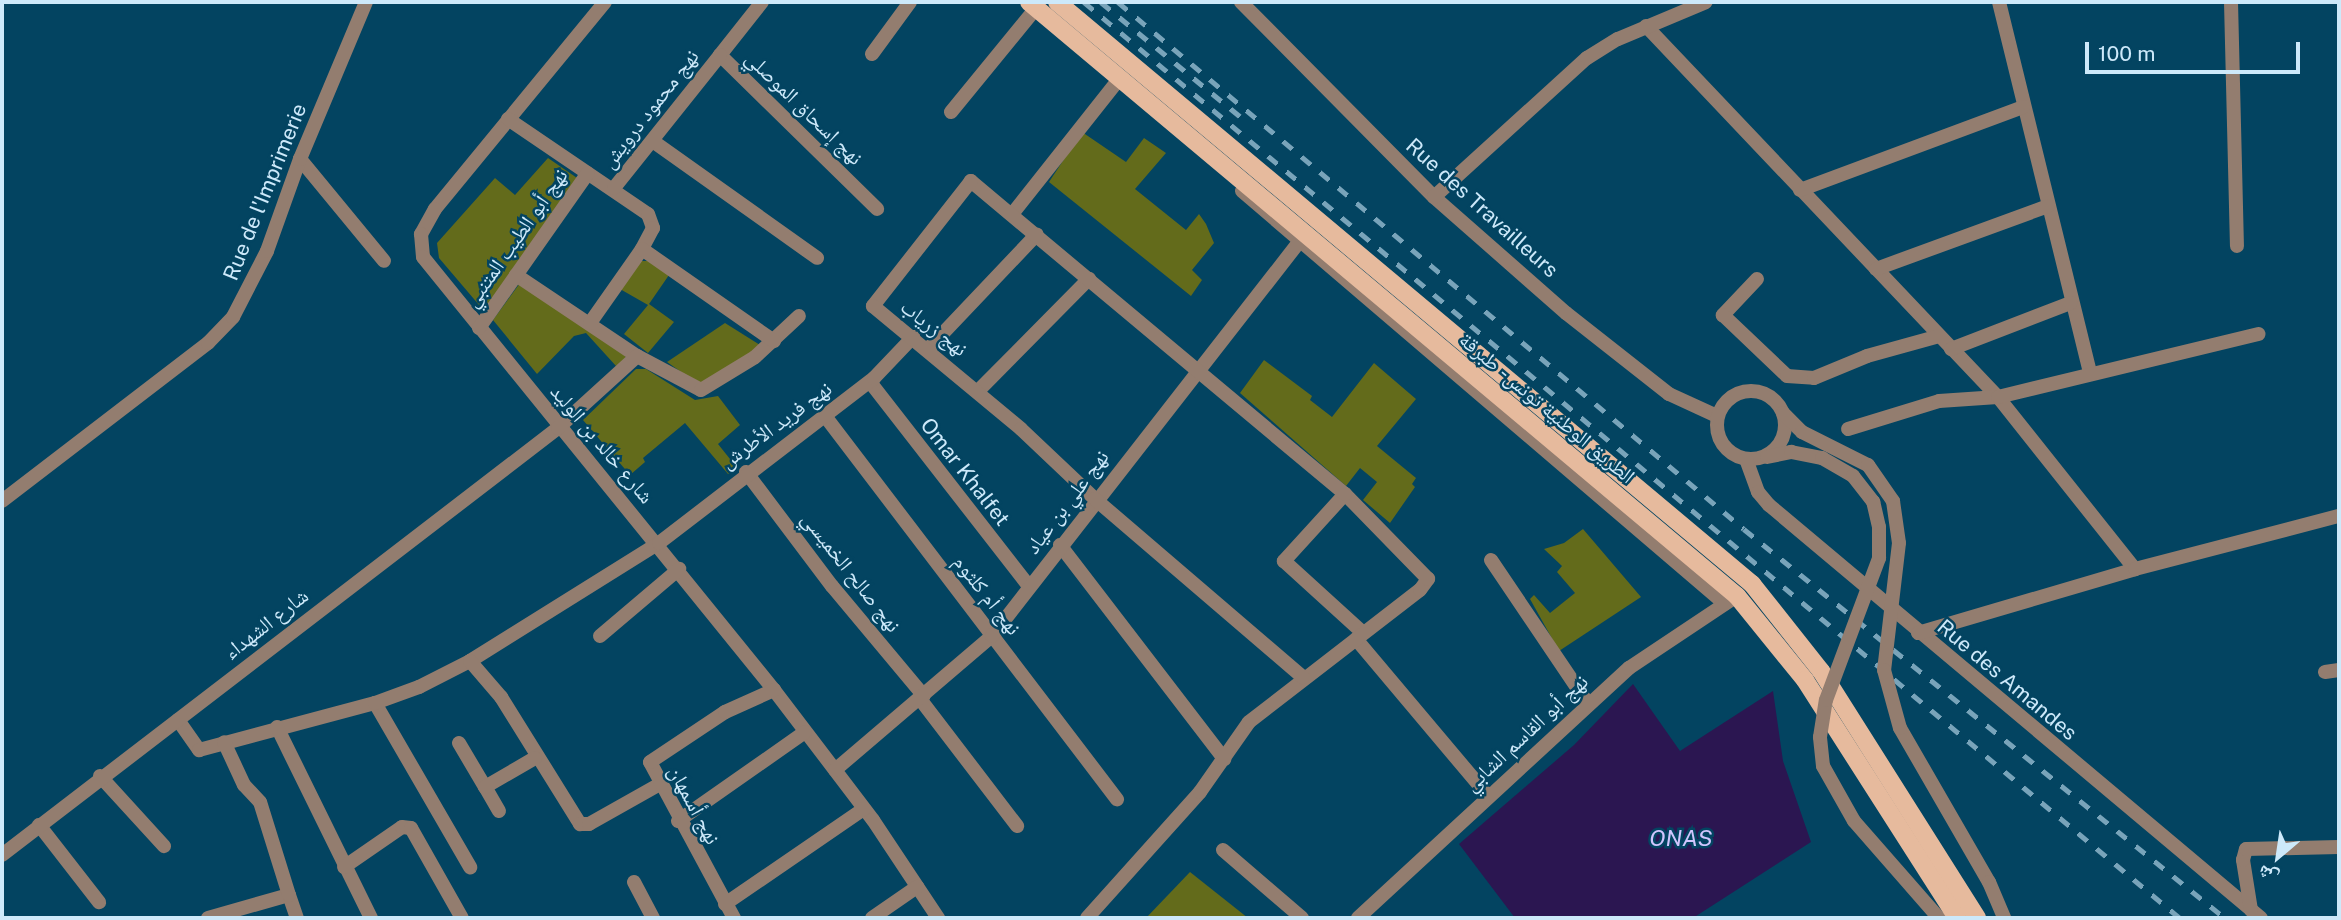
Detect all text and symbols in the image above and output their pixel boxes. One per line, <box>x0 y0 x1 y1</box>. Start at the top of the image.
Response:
scale bar <box>2089 28 2304 72</box>
text: 100 m <box>2098 41 2155 66</box>
street label: نهج محمود درويش <box>596 45 704 173</box>
street label: نهج إسحاق الموصلي <box>740 46 868 170</box>
street label: Rue de l'Imprimerie <box>218 100 312 284</box>
street label: Rue des Travailleurs <box>1401 133 1563 283</box>
street label: نهج أبو الطيب المتنبي <box>459 164 573 312</box>
street label: نهج زرياب <box>896 294 972 362</box>
street label: الطريق الوطنية تونس - طبرقة <box>1452 325 1642 491</box>
street label: نهج فريد الأطرش <box>715 376 837 474</box>
street label: شارع خالد بن الوليد <box>545 379 659 509</box>
street label: Omar Khalfet <box>915 413 1015 531</box>
street label: نهج علي بن عياد <box>1020 445 1114 559</box>
street label: نهج صالح الخميسي <box>796 507 906 637</box>
street label: نهج أم كلثوم <box>948 550 1026 640</box>
street label: شارع الشهداء <box>219 583 313 665</box>
street label: Rue des Amandes <box>1932 614 2082 746</box>
street label: نهج أبو القاسم الشابي <box>1459 669 1593 797</box>
street label: نهج أسمهان <box>663 761 725 849</box>
north arrow <box>2243 822 2313 892</box>
water label: ONAS <box>1649 824 1713 852</box>
text: ش <box>2254 861 2282 890</box>

